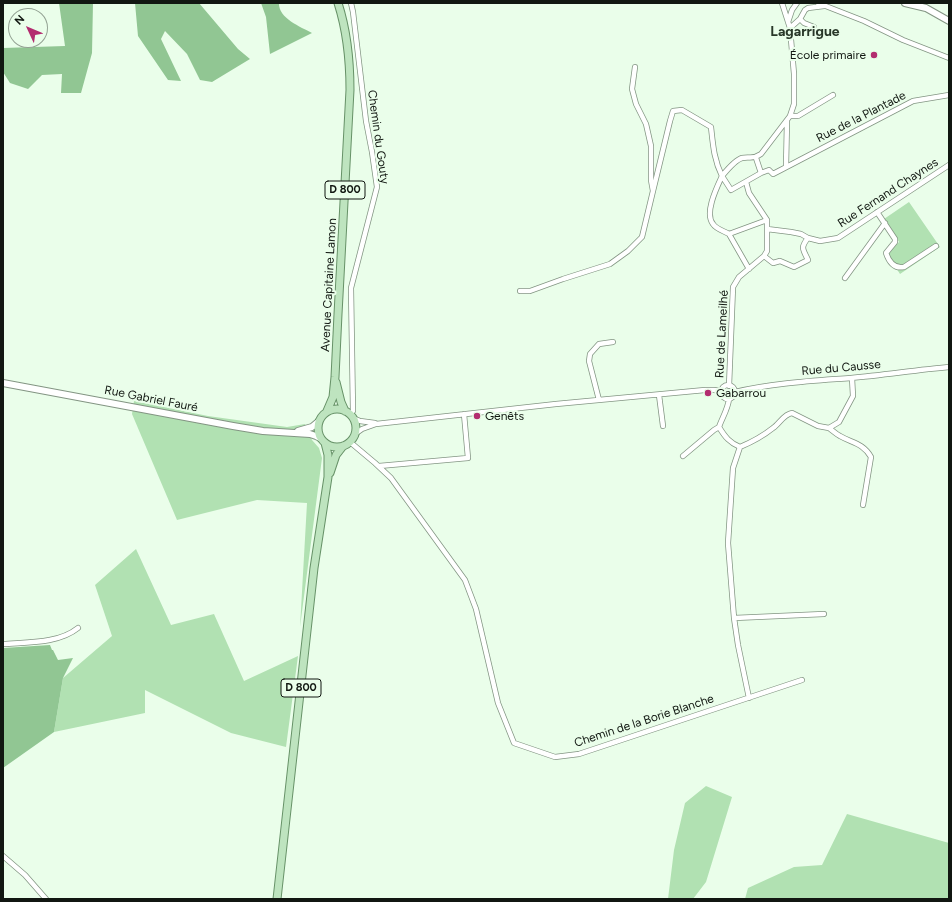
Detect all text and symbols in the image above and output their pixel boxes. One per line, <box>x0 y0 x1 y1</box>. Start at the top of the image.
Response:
north arrow <box>8 8 48 48</box>
text: N <box>12 12 27 28</box>
district label: Lagarrigue <box>770 24 840 40</box>
place label: École primaire <box>790 48 866 62</box>
marker: École primaire <box>869 50 879 60</box>
street label: Rue de la Plantade <box>814 88 908 146</box>
street label: Chemin du Gouty <box>364 89 392 185</box>
street label: Rue Fernand Chaynes <box>835 155 941 231</box>
road number: D 800 <box>325 181 365 199</box>
street label: Avenue Capitaine Lamon <box>318 218 340 352</box>
street label: Rue de Lameilhé <box>713 290 731 378</box>
street label: Rue du Causse <box>801 357 881 379</box>
street label: Rue Gabriel Fauré <box>103 383 199 415</box>
place label: Gabarrou <box>716 386 766 400</box>
marker: Gabarrou <box>703 388 713 398</box>
place label: Genêts <box>485 409 524 423</box>
marker: Genêts <box>472 411 482 421</box>
road number: D 800 <box>281 679 321 697</box>
street label: Chemin de la Borie Blanche <box>572 692 716 750</box>

